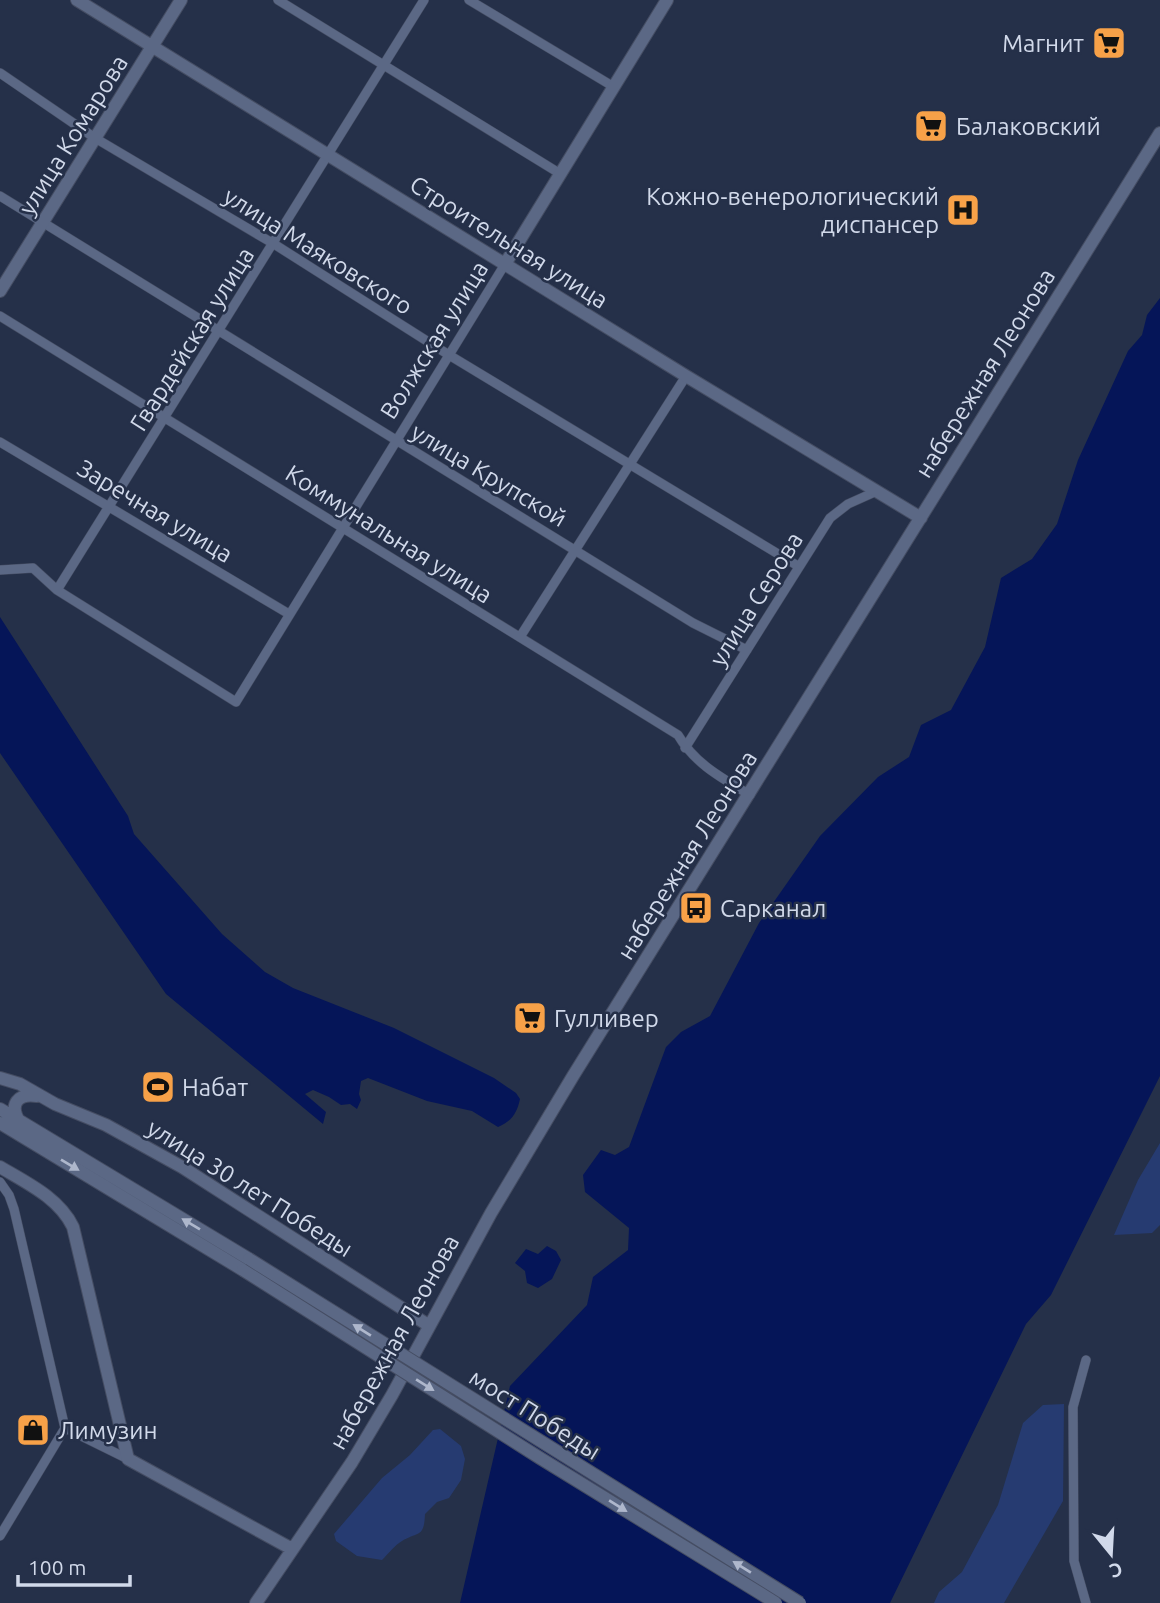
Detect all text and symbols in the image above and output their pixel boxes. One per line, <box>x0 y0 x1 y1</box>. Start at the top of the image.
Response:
supermarket icon: Магнит <box>1090 24 1128 62</box>
place label: Магнит <box>1002 30 1084 57</box>
street label: улица Комарова <box>13 50 133 220</box>
supermarket icon: Балаковский <box>912 107 950 145</box>
place label: Балаковский <box>956 113 1101 140</box>
street label: Строительная улица <box>405 170 613 314</box>
street label: улица Маяковского <box>219 182 417 320</box>
place label: Кожно-венерологический диспансер <box>646 183 939 238</box>
hospital icon: Кожно-венерологический диспансер <box>944 191 982 229</box>
street label: Гвардейская улица <box>125 242 259 436</box>
street label: Волжская улица <box>375 256 493 424</box>
street label: набережная Леонова <box>910 264 1060 482</box>
street label: улица Крупской <box>406 418 572 532</box>
street label: Заречная улица <box>73 454 237 568</box>
street label: Коммунальная улица <box>281 459 497 609</box>
street label: улица Серова <box>704 527 808 671</box>
street label: набережная Леонова <box>612 746 762 964</box>
bus stop icon: Сарканал <box>677 889 715 927</box>
place label: Сарканал <box>720 895 826 922</box>
supermarket icon: Гулливер <box>511 999 549 1037</box>
place label: Гулливер <box>554 1005 659 1032</box>
sports icon: Набат <box>139 1068 177 1106</box>
place label: Набат <box>182 1074 248 1101</box>
street label: улица 30 лет Победы <box>142 1114 358 1262</box>
one-way arrow <box>60 1159 79 1172</box>
one-way arrow <box>181 1218 200 1231</box>
street label: набережная Леонова <box>324 1230 464 1454</box>
one-way arrow <box>352 1323 371 1336</box>
street label: мост Победы <box>465 1363 605 1465</box>
one-way arrow <box>415 1379 434 1392</box>
shop icon: Лимузин <box>14 1411 52 1449</box>
place label: Лимузин <box>58 1417 158 1444</box>
one-way arrow <box>608 1500 627 1512</box>
north arrow <box>1076 1519 1146 1589</box>
scale bar <box>18 1544 130 1588</box>
text: 100 m <box>28 1555 86 1579</box>
text: С <box>1107 1558 1125 1583</box>
one-way arrow <box>732 1561 751 1573</box>

